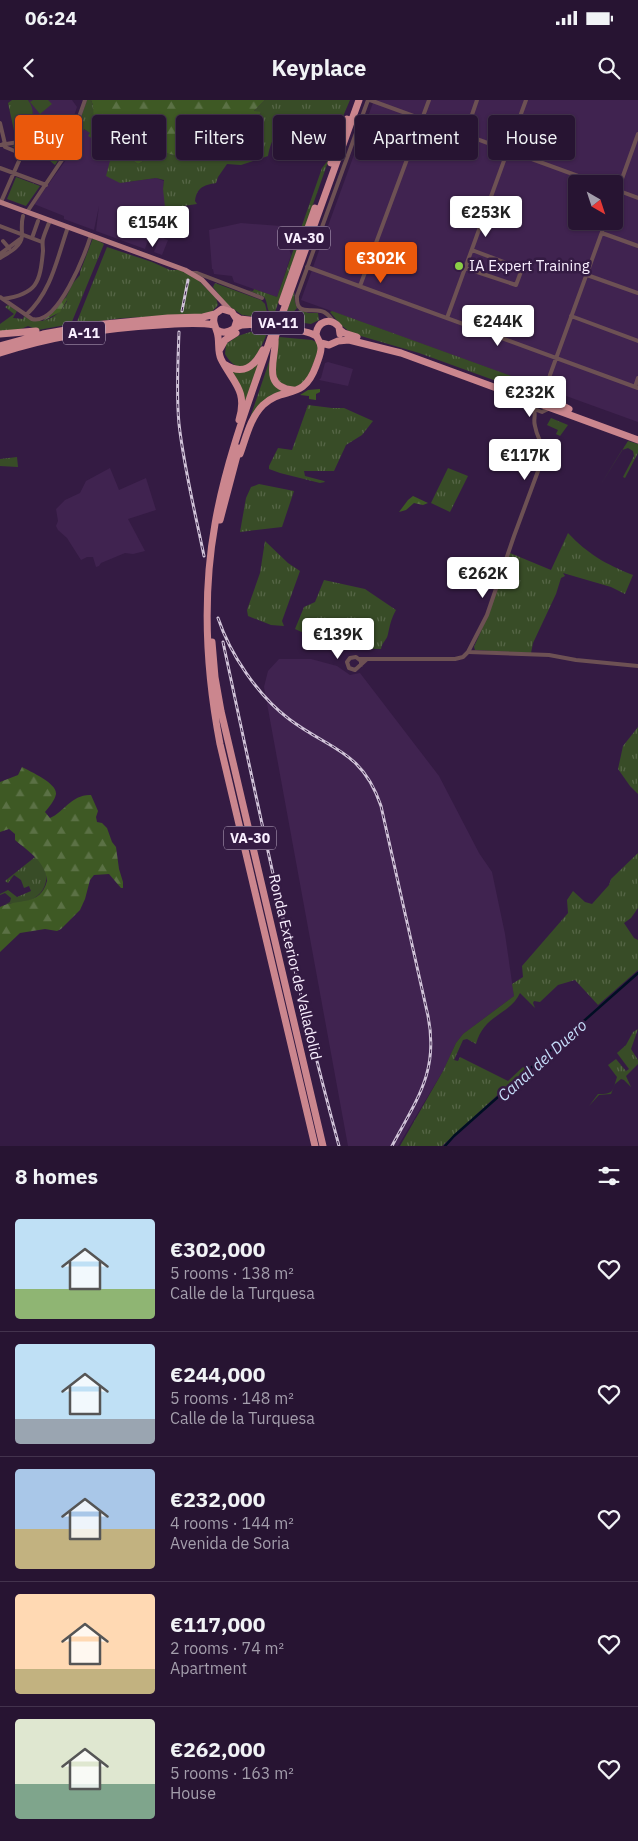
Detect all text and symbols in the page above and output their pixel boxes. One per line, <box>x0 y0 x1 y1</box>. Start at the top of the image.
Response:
text: 06:24 <box>25 6 77 30</box>
text: Keyplace <box>272 53 366 82</box>
icon: back <box>15 54 43 82</box>
icon: search <box>595 54 623 82</box>
chip: Buy <box>15 115 82 160</box>
chip: Rent <box>92 115 166 160</box>
chip: Filters <box>176 115 263 160</box>
chip: New <box>273 115 345 160</box>
chip: Apartment <box>355 115 478 160</box>
chip: House <box>488 115 575 160</box>
north arrow <box>568 175 622 230</box>
map controls <box>568 175 623 230</box>
pin: €253K <box>451 196 521 238</box>
text: €253K <box>461 202 511 222</box>
pin: €154K <box>118 206 188 248</box>
text: €154K <box>128 212 178 232</box>
road number: VA-30 <box>278 226 330 250</box>
pin: €302K <box>346 242 416 284</box>
text: €302K <box>356 248 406 268</box>
place label: IA Expert Training <box>469 256 590 275</box>
marker: IA Expert Training <box>453 260 465 272</box>
pin: €244K <box>463 304 533 347</box>
text: €244K <box>473 311 523 331</box>
road number: VA-11 <box>252 312 304 334</box>
road number: A-11 <box>63 322 105 344</box>
pin: €232K <box>495 376 565 418</box>
text: €232K <box>505 382 555 402</box>
pin: €117K <box>490 438 560 481</box>
text: €117K <box>500 445 550 465</box>
pin: €262K <box>448 556 518 599</box>
text: €262K <box>458 563 508 583</box>
pin: €139K <box>303 618 373 660</box>
text: €139K <box>313 624 363 644</box>
road number: VA-30 <box>224 826 276 850</box>
street label: Ronda Exterior de Valladolid <box>265 872 326 1062</box>
water label: Canal del Duero <box>493 1015 591 1105</box>
text: 8 homes <box>15 1162 98 1190</box>
icon: filters <box>595 1162 623 1190</box>
text: €302,000 <box>170 1235 265 1263</box>
icon: home <box>55 1239 115 1299</box>
icon: heart <box>595 1255 623 1283</box>
text: 5 rooms · 138 m² <box>170 1263 294 1283</box>
text: Calle de la Turquesa <box>170 1283 315 1303</box>
text: €244,000 <box>170 1360 265 1388</box>
icon: home <box>55 1364 115 1424</box>
icon: heart <box>595 1380 623 1408</box>
text: 5 rooms · 148 m² <box>170 1388 294 1408</box>
text: Calle de la Turquesa <box>170 1408 315 1428</box>
text: €232,000 <box>170 1485 265 1513</box>
icon: home <box>55 1489 115 1549</box>
icon: heart <box>595 1505 623 1533</box>
text: 4 rooms · 144 m² <box>170 1513 294 1533</box>
text: Avenida de Soria <box>170 1533 290 1553</box>
text: €117,000 <box>170 1610 265 1638</box>
icon: home <box>55 1614 115 1674</box>
icon: heart <box>595 1630 623 1658</box>
text: 2 rooms · 74 m² <box>170 1638 284 1658</box>
text: Apartment <box>170 1658 247 1678</box>
text: €262,000 <box>170 1735 265 1763</box>
icon: home <box>55 1739 115 1799</box>
icon: heart <box>595 1755 623 1783</box>
text: 5 rooms · 163 m² <box>170 1763 294 1783</box>
text: House <box>170 1783 216 1803</box>

